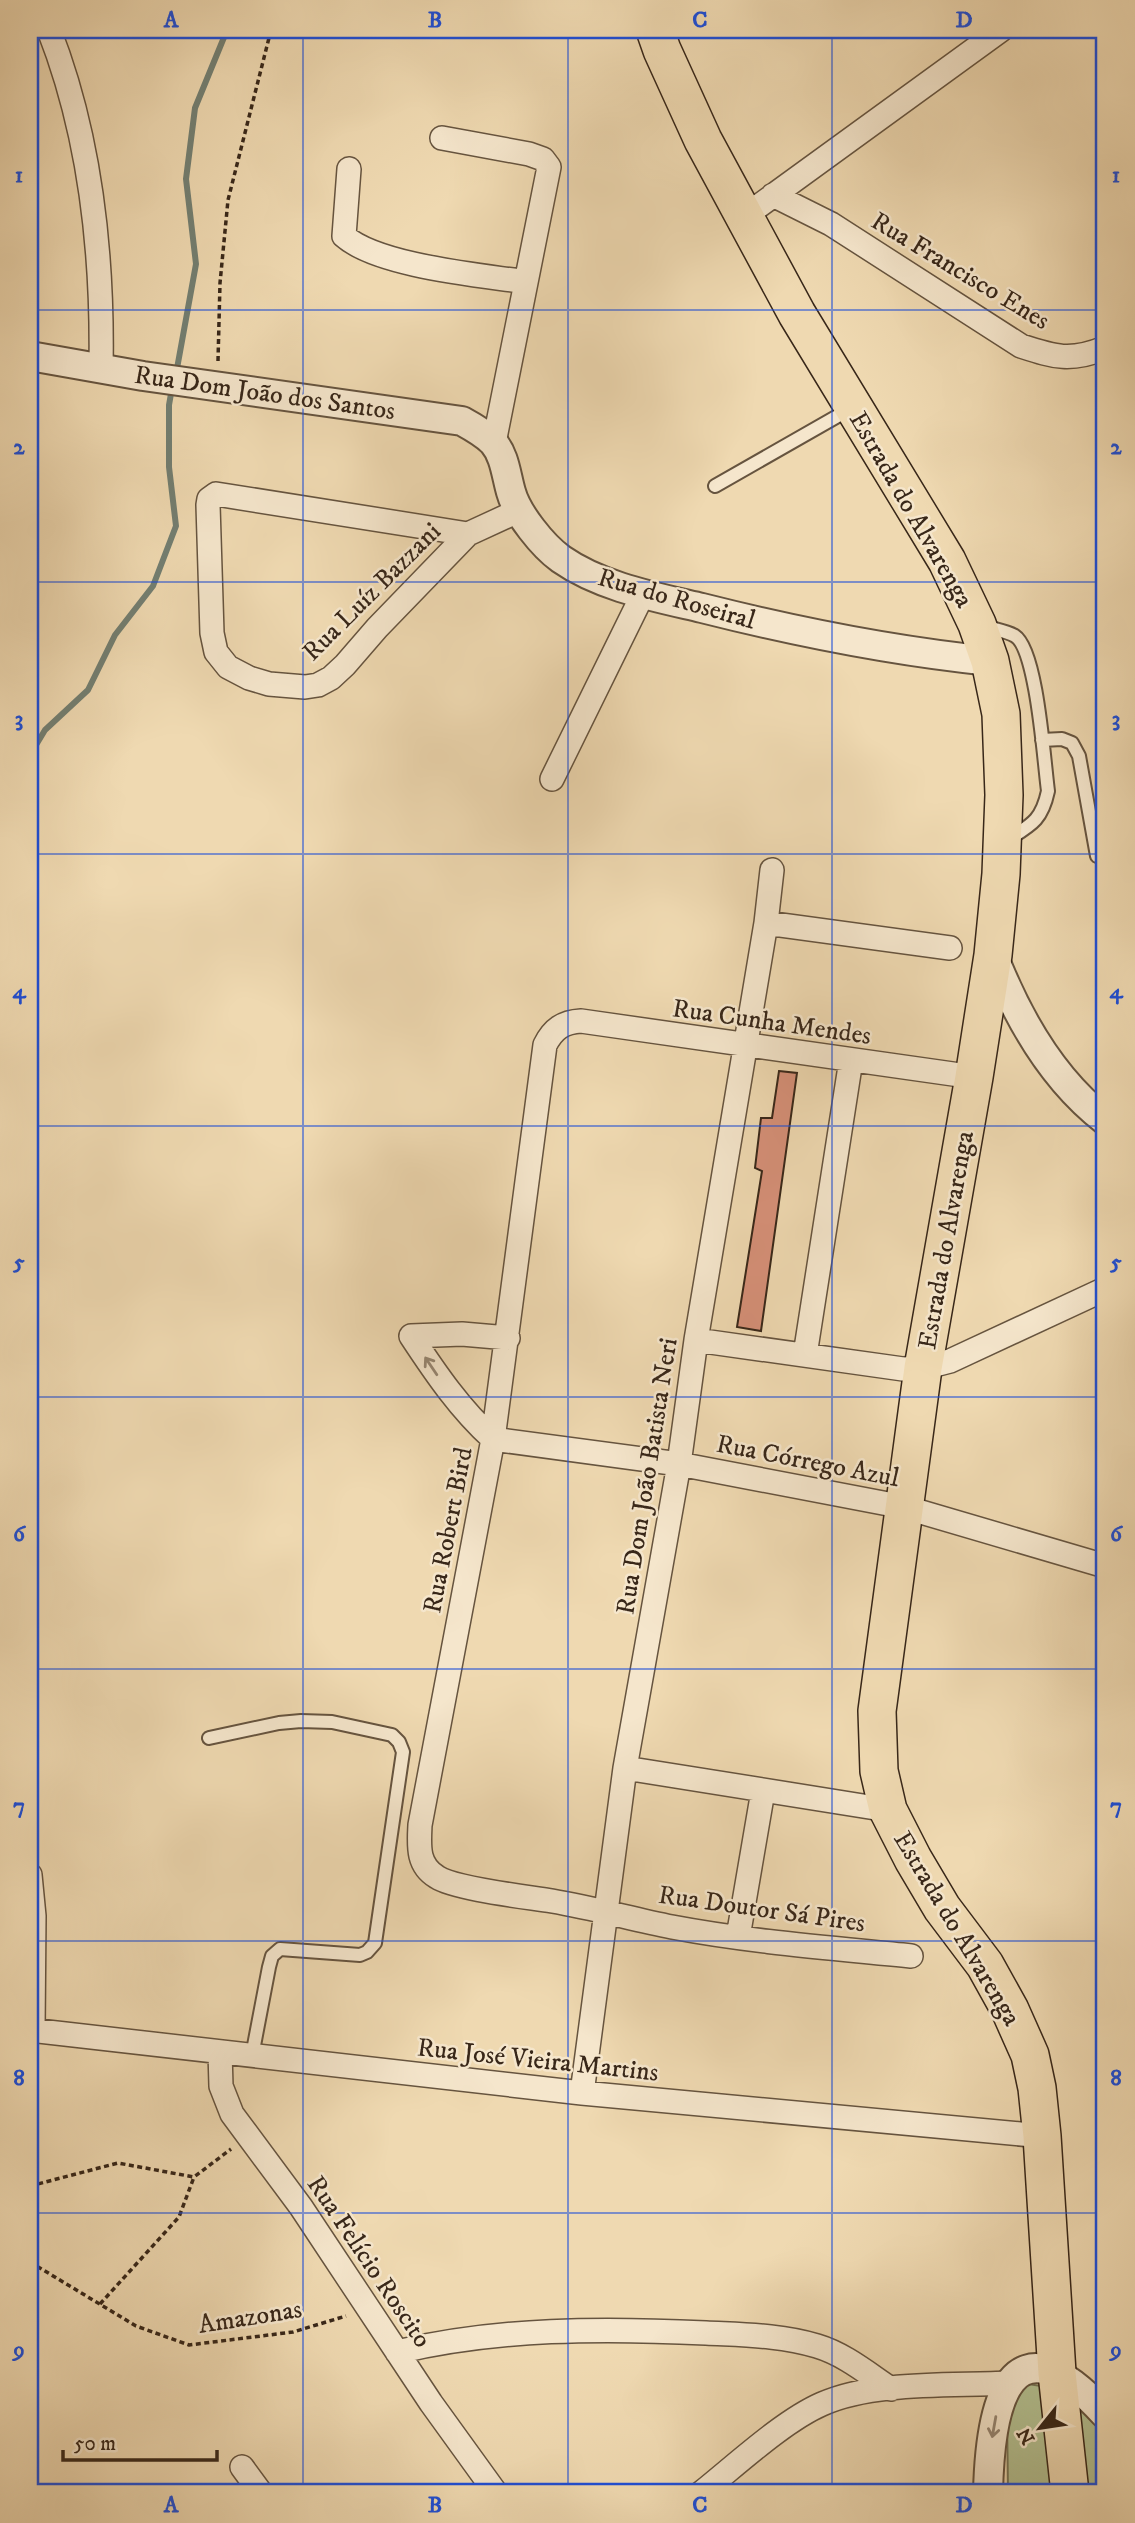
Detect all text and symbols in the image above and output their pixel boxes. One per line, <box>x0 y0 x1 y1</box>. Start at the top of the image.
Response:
text: A <box>163 6 180 35</box>
text: B <box>428 6 442 35</box>
text: C <box>692 6 708 35</box>
text: D <box>955 6 973 35</box>
text: 1 <box>15 161 23 190</box>
text: 1 <box>1112 161 1120 190</box>
street label: Rua Francisco Enes <box>865 205 1056 338</box>
street label: Rua Dom João dos Santos <box>132 359 397 428</box>
street label: Estrada do Alvarenga <box>841 406 980 614</box>
text: 2 <box>13 433 25 462</box>
text: 2 <box>1110 433 1122 462</box>
street label: Rua Luíz Bazzani <box>296 516 448 668</box>
street label: Rua do Roseiral <box>594 561 759 638</box>
text: 3 <box>15 705 23 734</box>
text: 3 <box>1112 705 1120 734</box>
text: 4 <box>12 977 27 1006</box>
text: 4 <box>1109 977 1124 1006</box>
street label: Rua Cunha Mendes <box>670 992 873 1053</box>
street label: Estrada do Alvarenga <box>911 1128 982 1352</box>
text: 5 <box>12 1248 25 1277</box>
text: 5 <box>1109 1248 1122 1277</box>
street label: Rua Dom João Batista Neri <box>609 1336 686 1617</box>
one-way arrow <box>423 1356 437 1376</box>
street label: Rua Córrego Azul <box>714 1428 902 1495</box>
street label: Rua Robert Bird <box>416 1444 481 1616</box>
text: 6 <box>13 1520 27 1549</box>
text: 6 <box>1110 1520 1124 1549</box>
text: 7 <box>13 1792 25 1821</box>
text: 7 <box>1110 1792 1122 1821</box>
street label: Estrada do Alvarenga <box>886 1825 1028 2032</box>
street label: Rua Doutor Sá Pires <box>656 1879 867 1940</box>
street label: Rua José Vieira Martins <box>416 2031 660 2090</box>
text: 8 <box>13 2064 25 2093</box>
text: 8 <box>1110 2064 1122 2093</box>
street label: Rua Felício Roscito <box>299 2170 438 2354</box>
street label: Amazonas <box>196 2293 304 2342</box>
text: 9 <box>11 2336 25 2365</box>
text: 9 <box>1108 2336 1122 2365</box>
north arrow <box>1006 2394 1076 2464</box>
one-way arrow <box>987 2415 1000 2438</box>
scale bar <box>63 2418 217 2462</box>
text: N <box>1013 2423 1040 2448</box>
text: 50 m <box>74 2431 116 2457</box>
text: A <box>163 2491 180 2520</box>
text: B <box>428 2491 442 2520</box>
text: C <box>692 2491 708 2520</box>
text: D <box>955 2491 973 2520</box>

